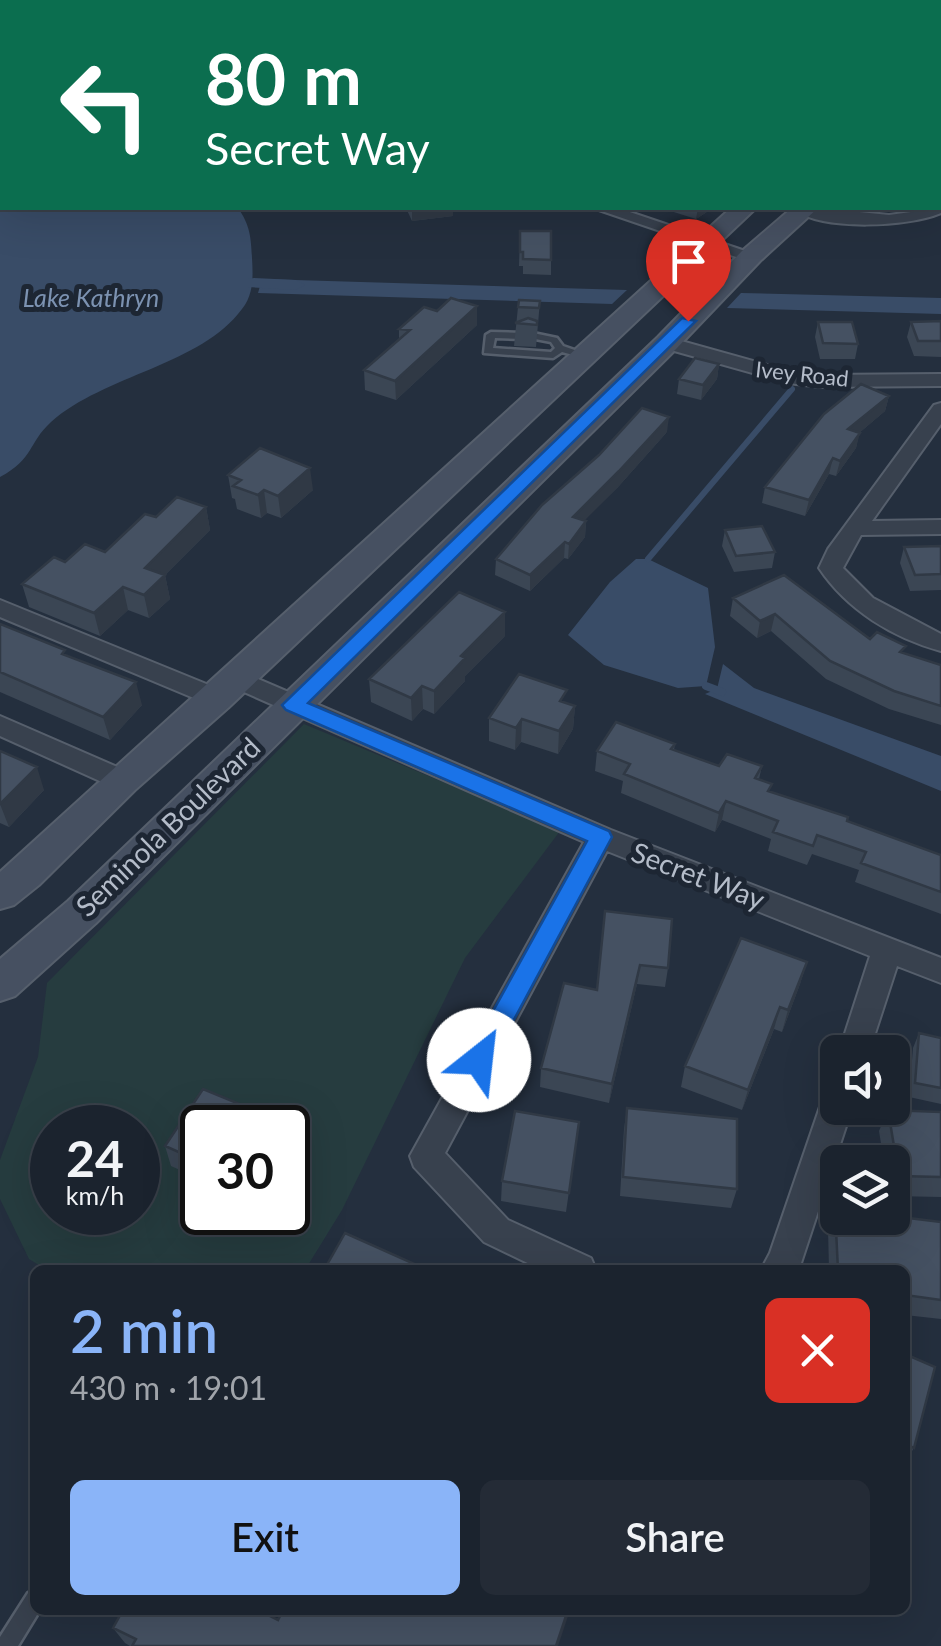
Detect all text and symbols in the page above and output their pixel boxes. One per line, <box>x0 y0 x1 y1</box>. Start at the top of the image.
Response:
text: 80 m <box>205 36 362 120</box>
icon: left <box>40 40 170 170</box>
text: Secret Way <box>205 121 430 175</box>
pin <box>646 219 731 322</box>
icon: arrive <box>661 234 716 289</box>
water label: Lake Kathryn <box>23 282 159 312</box>
street label: Ivey Road <box>754 355 850 392</box>
street label: Seminola Boulevard <box>68 730 266 923</box>
street label: Secret Way <box>627 834 770 916</box>
position arrow <box>427 1008 531 1112</box>
map controls <box>820 1035 910 1235</box>
button: sound <box>820 1035 910 1125</box>
speed limit sign: 30 <box>180 1105 310 1235</box>
text: 24 <box>66 1128 124 1188</box>
button: layers <box>820 1145 910 1235</box>
text: km/h <box>66 1180 124 1210</box>
text: 2 min <box>70 1294 218 1366</box>
button: close <box>765 1298 870 1403</box>
text: 430 m · 19:01 <box>70 1368 267 1407</box>
button: Exit <box>70 1480 460 1595</box>
button: Share <box>480 1480 870 1595</box>

